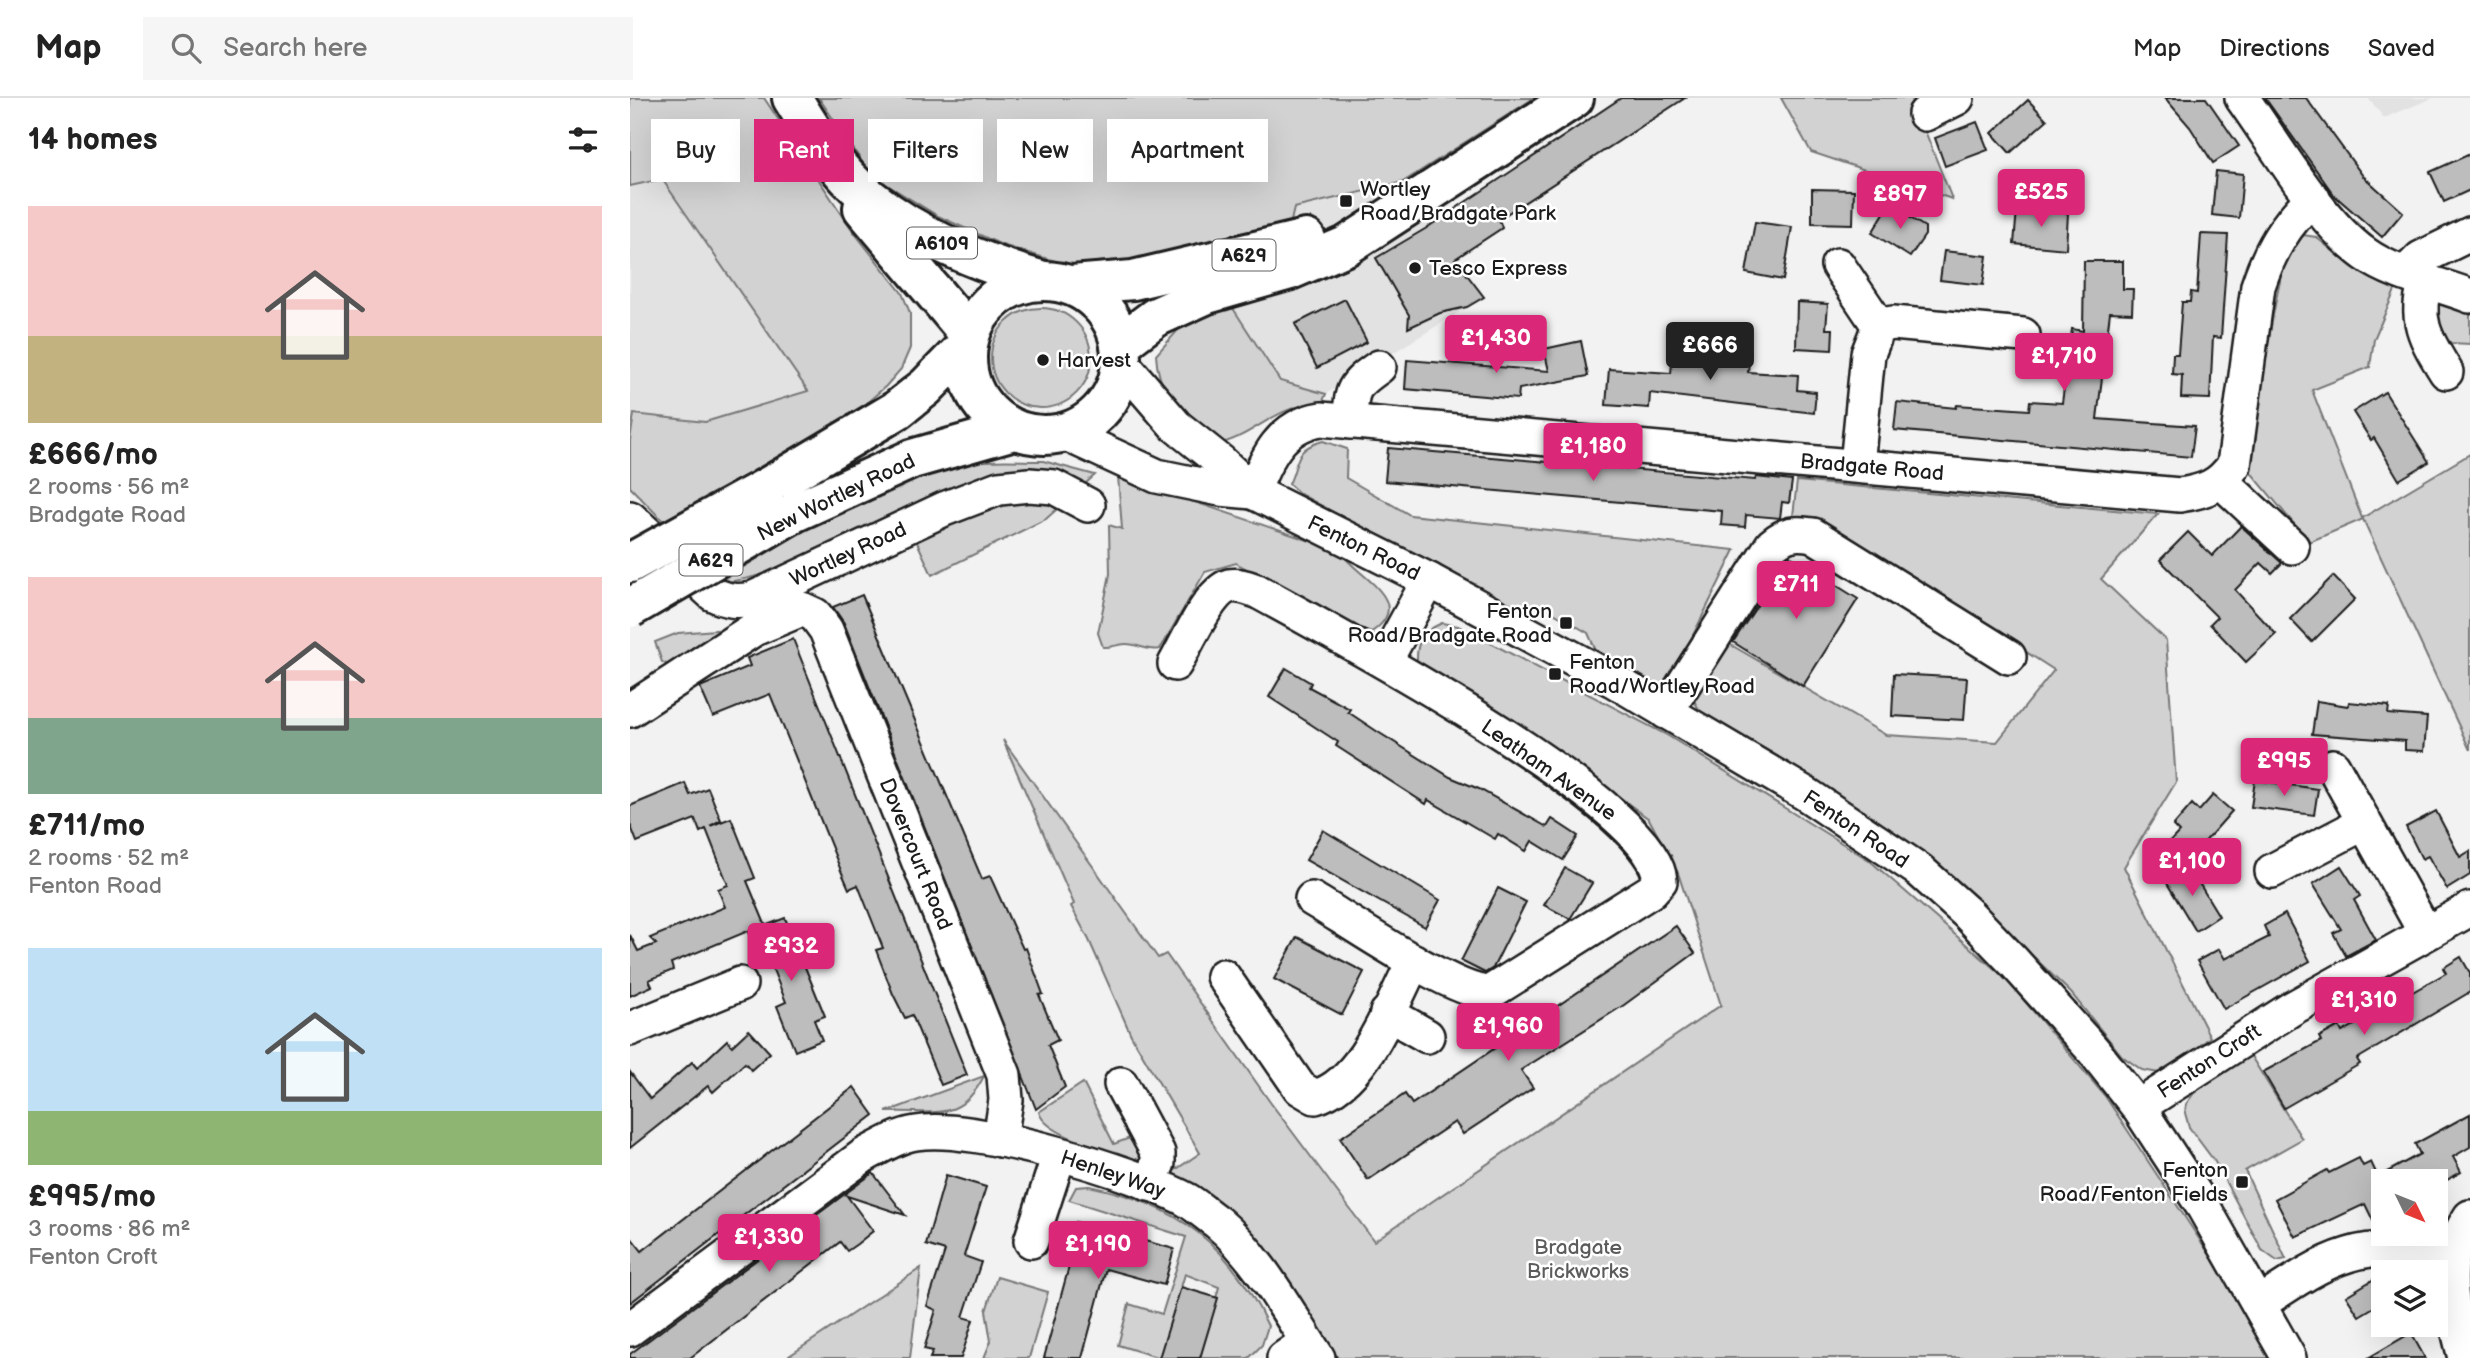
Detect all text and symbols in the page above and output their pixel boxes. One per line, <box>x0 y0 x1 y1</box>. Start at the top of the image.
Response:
search box <box>143 17 633 80</box>
text: Map <box>35 28 101 68</box>
icon: search <box>167 29 205 67</box>
text: Search here <box>223 33 367 64</box>
text: Map <box>2133 34 2181 63</box>
text: Directions <box>2219 34 2330 63</box>
text: Saved <box>2368 34 2435 63</box>
chip: Buy <box>651 119 740 182</box>
chip: Rent <box>754 119 854 182</box>
chip: Filters <box>868 119 983 182</box>
chip: New <box>997 119 1093 182</box>
chip: Apartment <box>1107 119 1268 182</box>
icon: filters <box>564 121 602 159</box>
text: 14 homes <box>28 122 157 158</box>
pin: £525 <box>2000 170 2082 229</box>
pin: £897 <box>1859 172 1941 231</box>
place label: Wortley Road/Bradgate Park <box>1360 177 1557 226</box>
text: £525 <box>2014 178 2068 206</box>
text: £897 <box>1873 180 1927 208</box>
marker: Wortley Road/Bradgate Park <box>1338 193 1354 209</box>
road number: A6109 <box>907 228 977 258</box>
road number: A629 <box>1212 239 1276 270</box>
icon: home <box>252 252 378 378</box>
place label: Tesco Express <box>1429 256 1567 281</box>
marker: Tesco Express <box>1407 260 1423 276</box>
pin: £1,430 <box>1439 316 1553 375</box>
pin: £666 <box>1669 322 1751 382</box>
text: £1,430 <box>1461 324 1531 352</box>
text: £666 <box>1682 331 1738 359</box>
pin: £1,710 <box>2007 334 2121 393</box>
text: £1,710 <box>2031 342 2097 370</box>
place label: Harvest <box>1057 348 1132 373</box>
marker: Harvest <box>1035 352 1051 368</box>
pin: £1,180 <box>1536 424 1650 483</box>
text: £1,180 <box>1560 432 1626 460</box>
text: £666/mo <box>28 437 158 473</box>
street label: New Wortley Road <box>753 448 919 547</box>
street label: Bradgate Road <box>1799 449 1945 486</box>
text: 2 rooms · 56 m² <box>28 473 190 501</box>
text: Bradgate Road <box>28 501 186 529</box>
street label: Fenton Road <box>1303 510 1424 586</box>
street label: Wortley Road <box>786 517 910 592</box>
road number: A629 <box>680 544 742 575</box>
pin: £711 <box>1755 561 1837 621</box>
text: £711 <box>1773 570 1819 598</box>
place label: Fenton Road/Bradgate Road <box>1348 599 1552 648</box>
marker: Fenton Road/Bradgate Road <box>1558 615 1574 631</box>
icon: home <box>252 623 378 749</box>
place label: Fenton Road/Wortley Road <box>1569 650 1755 699</box>
marker: Fenton Road/Wortley Road <box>1547 666 1563 682</box>
street label: Leatham Avenue <box>1476 714 1621 826</box>
pin: £995 <box>2243 738 2325 798</box>
text: £995 <box>2257 747 2311 775</box>
street label: Dovercourt Road <box>874 775 957 934</box>
street label: Fenton Road <box>1798 785 1913 874</box>
text: £711/mo <box>28 808 145 844</box>
pin: £1,100 <box>2135 838 2249 898</box>
text: 2 rooms · 52 m² <box>28 844 189 872</box>
text: £1,100 <box>2158 847 2226 875</box>
text: Fenton Road <box>28 872 162 900</box>
pin: £932 <box>750 924 832 983</box>
text: £932 <box>764 932 819 960</box>
pin: £1,310 <box>2307 978 2421 1037</box>
text: £1,310 <box>2331 986 2397 1014</box>
icon: home <box>252 994 378 1120</box>
pin: £1,960 <box>1451 1004 1565 1063</box>
text: £1,960 <box>1473 1012 1543 1040</box>
street label: Fenton Croft <box>2153 1018 2266 1104</box>
street label: Henley Way <box>1057 1145 1169 1204</box>
place label: Fenton Road/Fenton Fields <box>2039 1158 2228 1207</box>
north arrow <box>2371 1169 2448 1246</box>
map controls <box>2371 1169 2448 1337</box>
marker: Fenton Road/Fenton Fields <box>2234 1174 2250 1190</box>
text: £995/mo <box>28 1179 156 1215</box>
pin: £1,330 <box>712 1214 826 1274</box>
text: 3 rooms · 86 m² <box>28 1215 190 1243</box>
pin: £1,190 <box>1041 1222 1155 1281</box>
text: £1,330 <box>734 1223 804 1251</box>
text: £1,190 <box>1065 1230 1131 1258</box>
park label: Bradgate Brickworks <box>1527 1235 1629 1284</box>
text: Fenton Croft <box>28 1243 158 1271</box>
button: layers <box>2371 1260 2448 1337</box>

